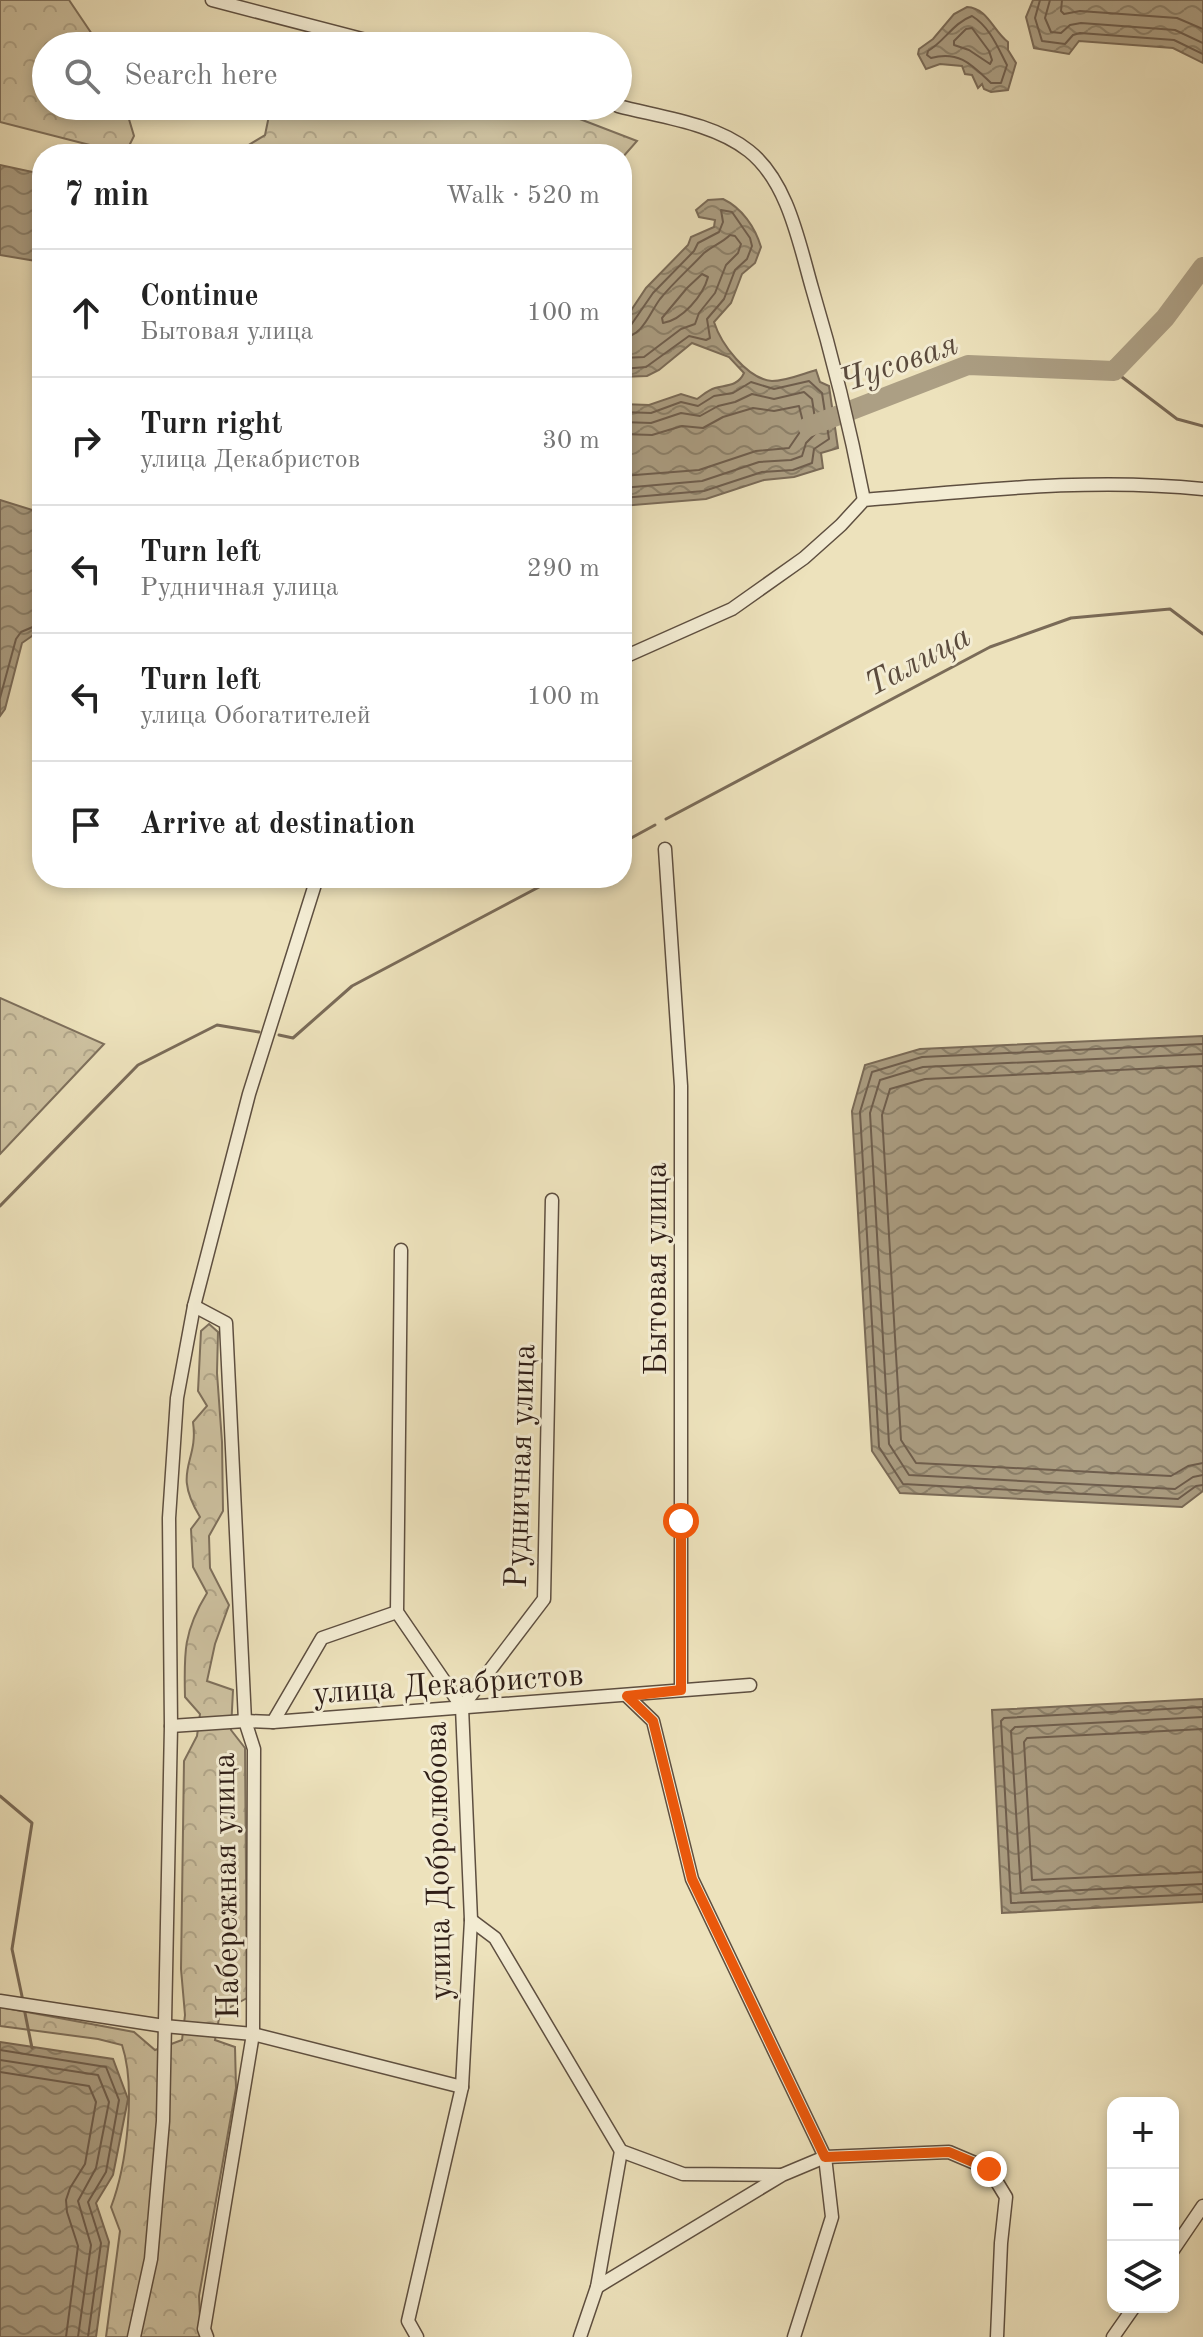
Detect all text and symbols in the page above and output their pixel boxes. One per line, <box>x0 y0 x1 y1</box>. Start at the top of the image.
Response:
search box <box>32 32 632 120</box>
icon: search <box>60 54 104 98</box>
text: Search here <box>124 61 278 91</box>
text: 7 min <box>64 179 149 213</box>
text: Walk · 520 m <box>446 183 600 209</box>
text: Continue <box>140 282 259 312</box>
icon: ahead <box>64 291 108 335</box>
text: 100 m <box>527 300 600 326</box>
text: Бытовая улица <box>140 319 313 345</box>
water label: Чусовая <box>835 328 963 400</box>
text: Turn right <box>140 410 282 440</box>
icon: right <box>64 419 108 463</box>
text: 30 m <box>542 428 600 454</box>
text: улица Декабристов <box>140 447 360 473</box>
text: Turn left <box>140 538 261 568</box>
icon: left <box>64 547 108 591</box>
text: 290 m <box>527 556 600 582</box>
text: Рудничная улица <box>140 575 339 601</box>
water label: Талица <box>860 620 977 703</box>
text: Turn left <box>140 666 261 696</box>
icon: left <box>64 675 108 719</box>
text: 100 m <box>527 684 600 710</box>
text: улица Обогатителей <box>140 703 371 729</box>
icon: arrive <box>64 803 108 847</box>
text: Arrive at destination <box>140 810 415 840</box>
street label: Бытовая улица <box>642 1162 674 1376</box>
street label: Рудничная улица <box>502 1343 542 1589</box>
route start <box>663 1503 699 1539</box>
street label: улица Декабристов <box>312 1661 585 1711</box>
street label: улица Добролюбова <box>422 1721 458 2001</box>
street label: Набережная улица <box>210 1752 246 2020</box>
map controls <box>1107 2097 1179 2313</box>
button: + <box>1107 2097 1179 2169</box>
route end <box>971 2151 1007 2187</box>
button: − <box>1107 2169 1179 2241</box>
button: layers <box>1107 2241 1179 2313</box>

